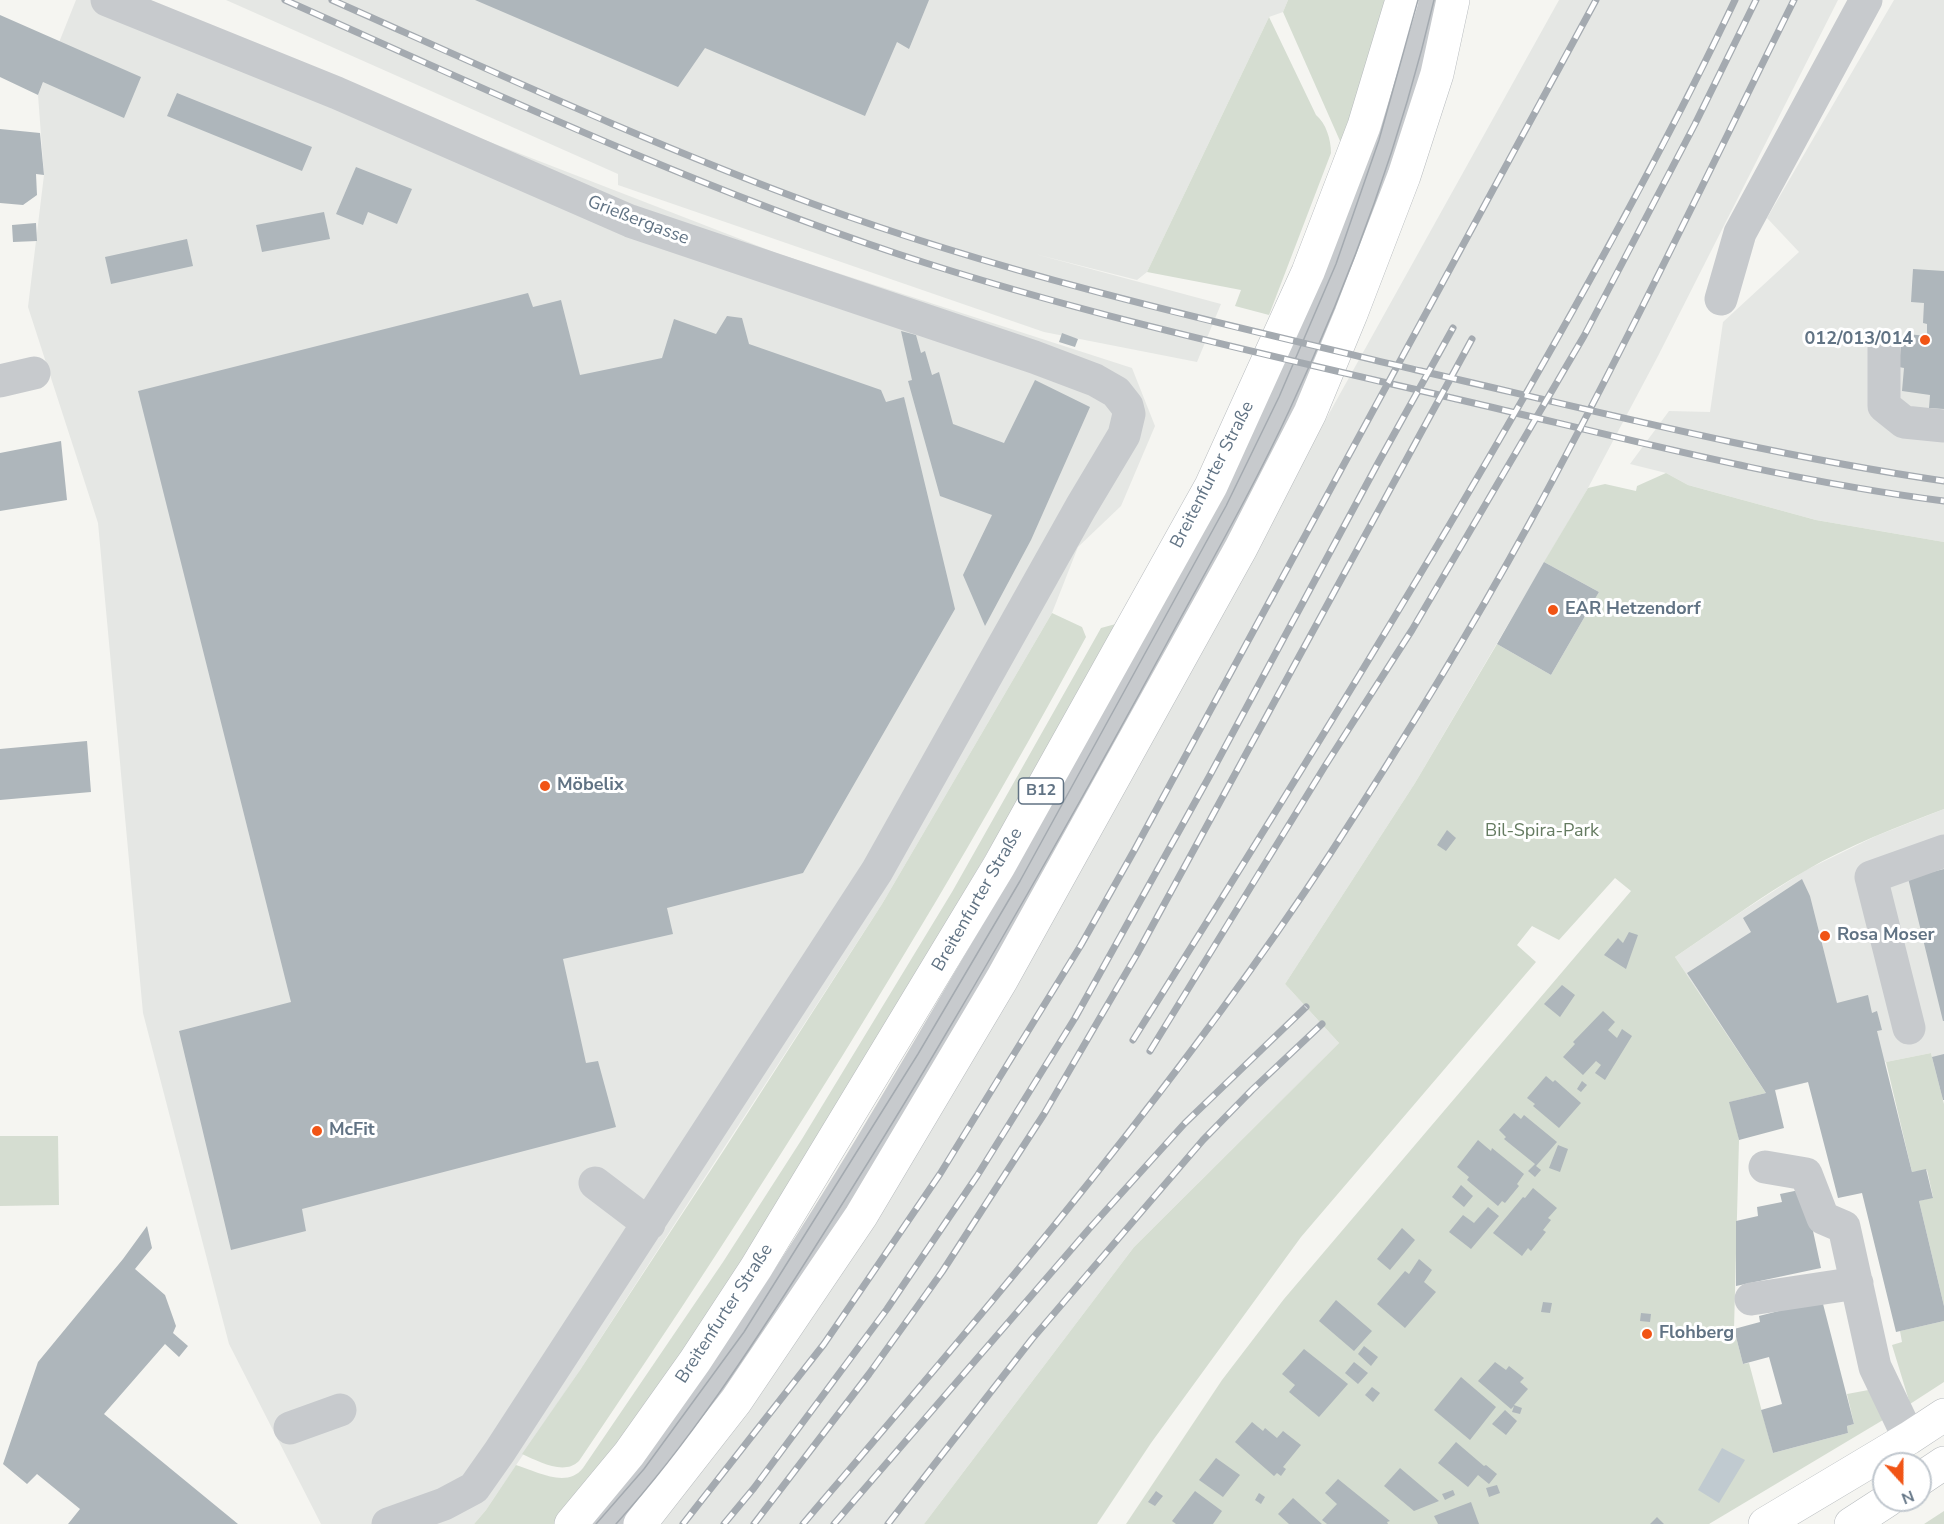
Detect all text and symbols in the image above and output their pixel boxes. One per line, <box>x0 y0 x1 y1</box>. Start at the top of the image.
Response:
street label: Grießergasse <box>584 192 692 250</box>
place label: 012/013/014 <box>1805 329 1913 351</box>
marker: 012/013/014 <box>1918 333 1932 347</box>
street label: Breitenfurter Straße <box>1167 398 1259 552</box>
place label: EAR Hetzendorf <box>1565 599 1701 621</box>
marker: EAR Hetzendorf <box>1546 603 1560 617</box>
place label: Möbelix <box>557 775 624 797</box>
road number: B12 <box>1018 778 1064 804</box>
marker: Möbelix <box>538 779 552 793</box>
park label: Bil-Spira-Park <box>1485 821 1599 843</box>
street label: Breitenfurter Straße <box>928 824 1028 976</box>
place label: Rosa Moser <box>1837 925 1935 947</box>
marker: Rosa Moser <box>1818 929 1832 943</box>
place label: McFit <box>329 1120 375 1142</box>
marker: McFit <box>310 1124 324 1138</box>
street label: Breitenfurter Straße <box>672 1240 778 1388</box>
place label: Flohberg <box>1659 1323 1734 1345</box>
marker: Flohberg <box>1640 1327 1654 1341</box>
north arrow <box>1872 1452 1932 1512</box>
text: N <box>1898 1485 1917 1509</box>

